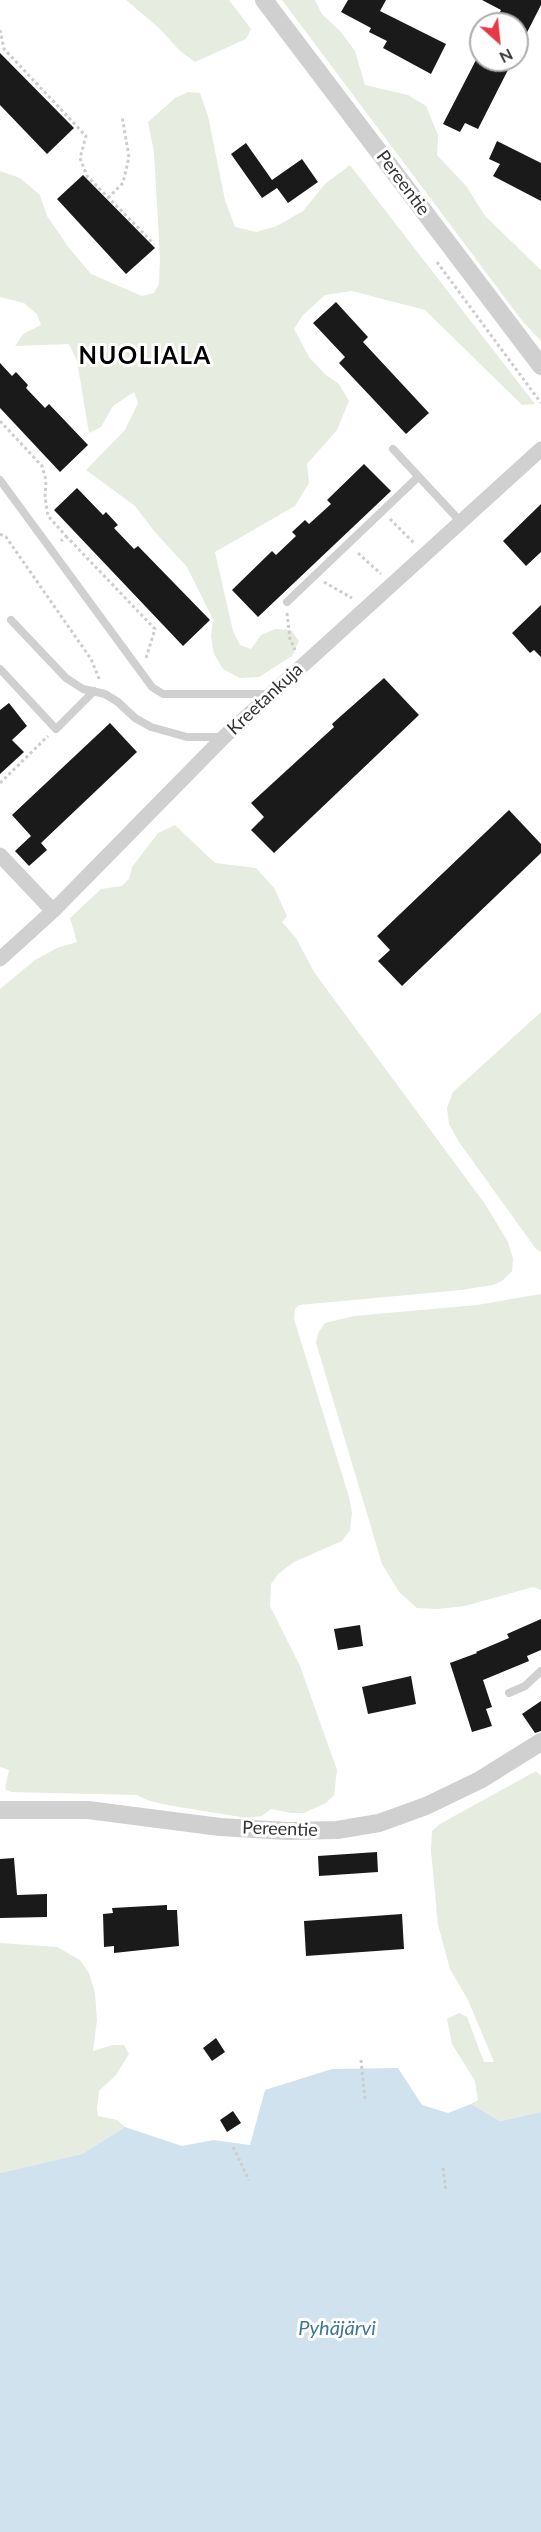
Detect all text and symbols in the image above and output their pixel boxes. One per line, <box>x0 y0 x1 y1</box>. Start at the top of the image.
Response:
north arrow <box>469 12 529 72</box>
text: N <box>497 45 516 68</box>
street label: Pereentie <box>372 146 434 220</box>
district label: NUOLIALA <box>78 342 212 370</box>
street label: Kreetankuja <box>223 659 307 739</box>
street label: Pereentie <box>242 1817 318 1841</box>
water label: Pyhäjärvi <box>298 2317 376 2341</box>

